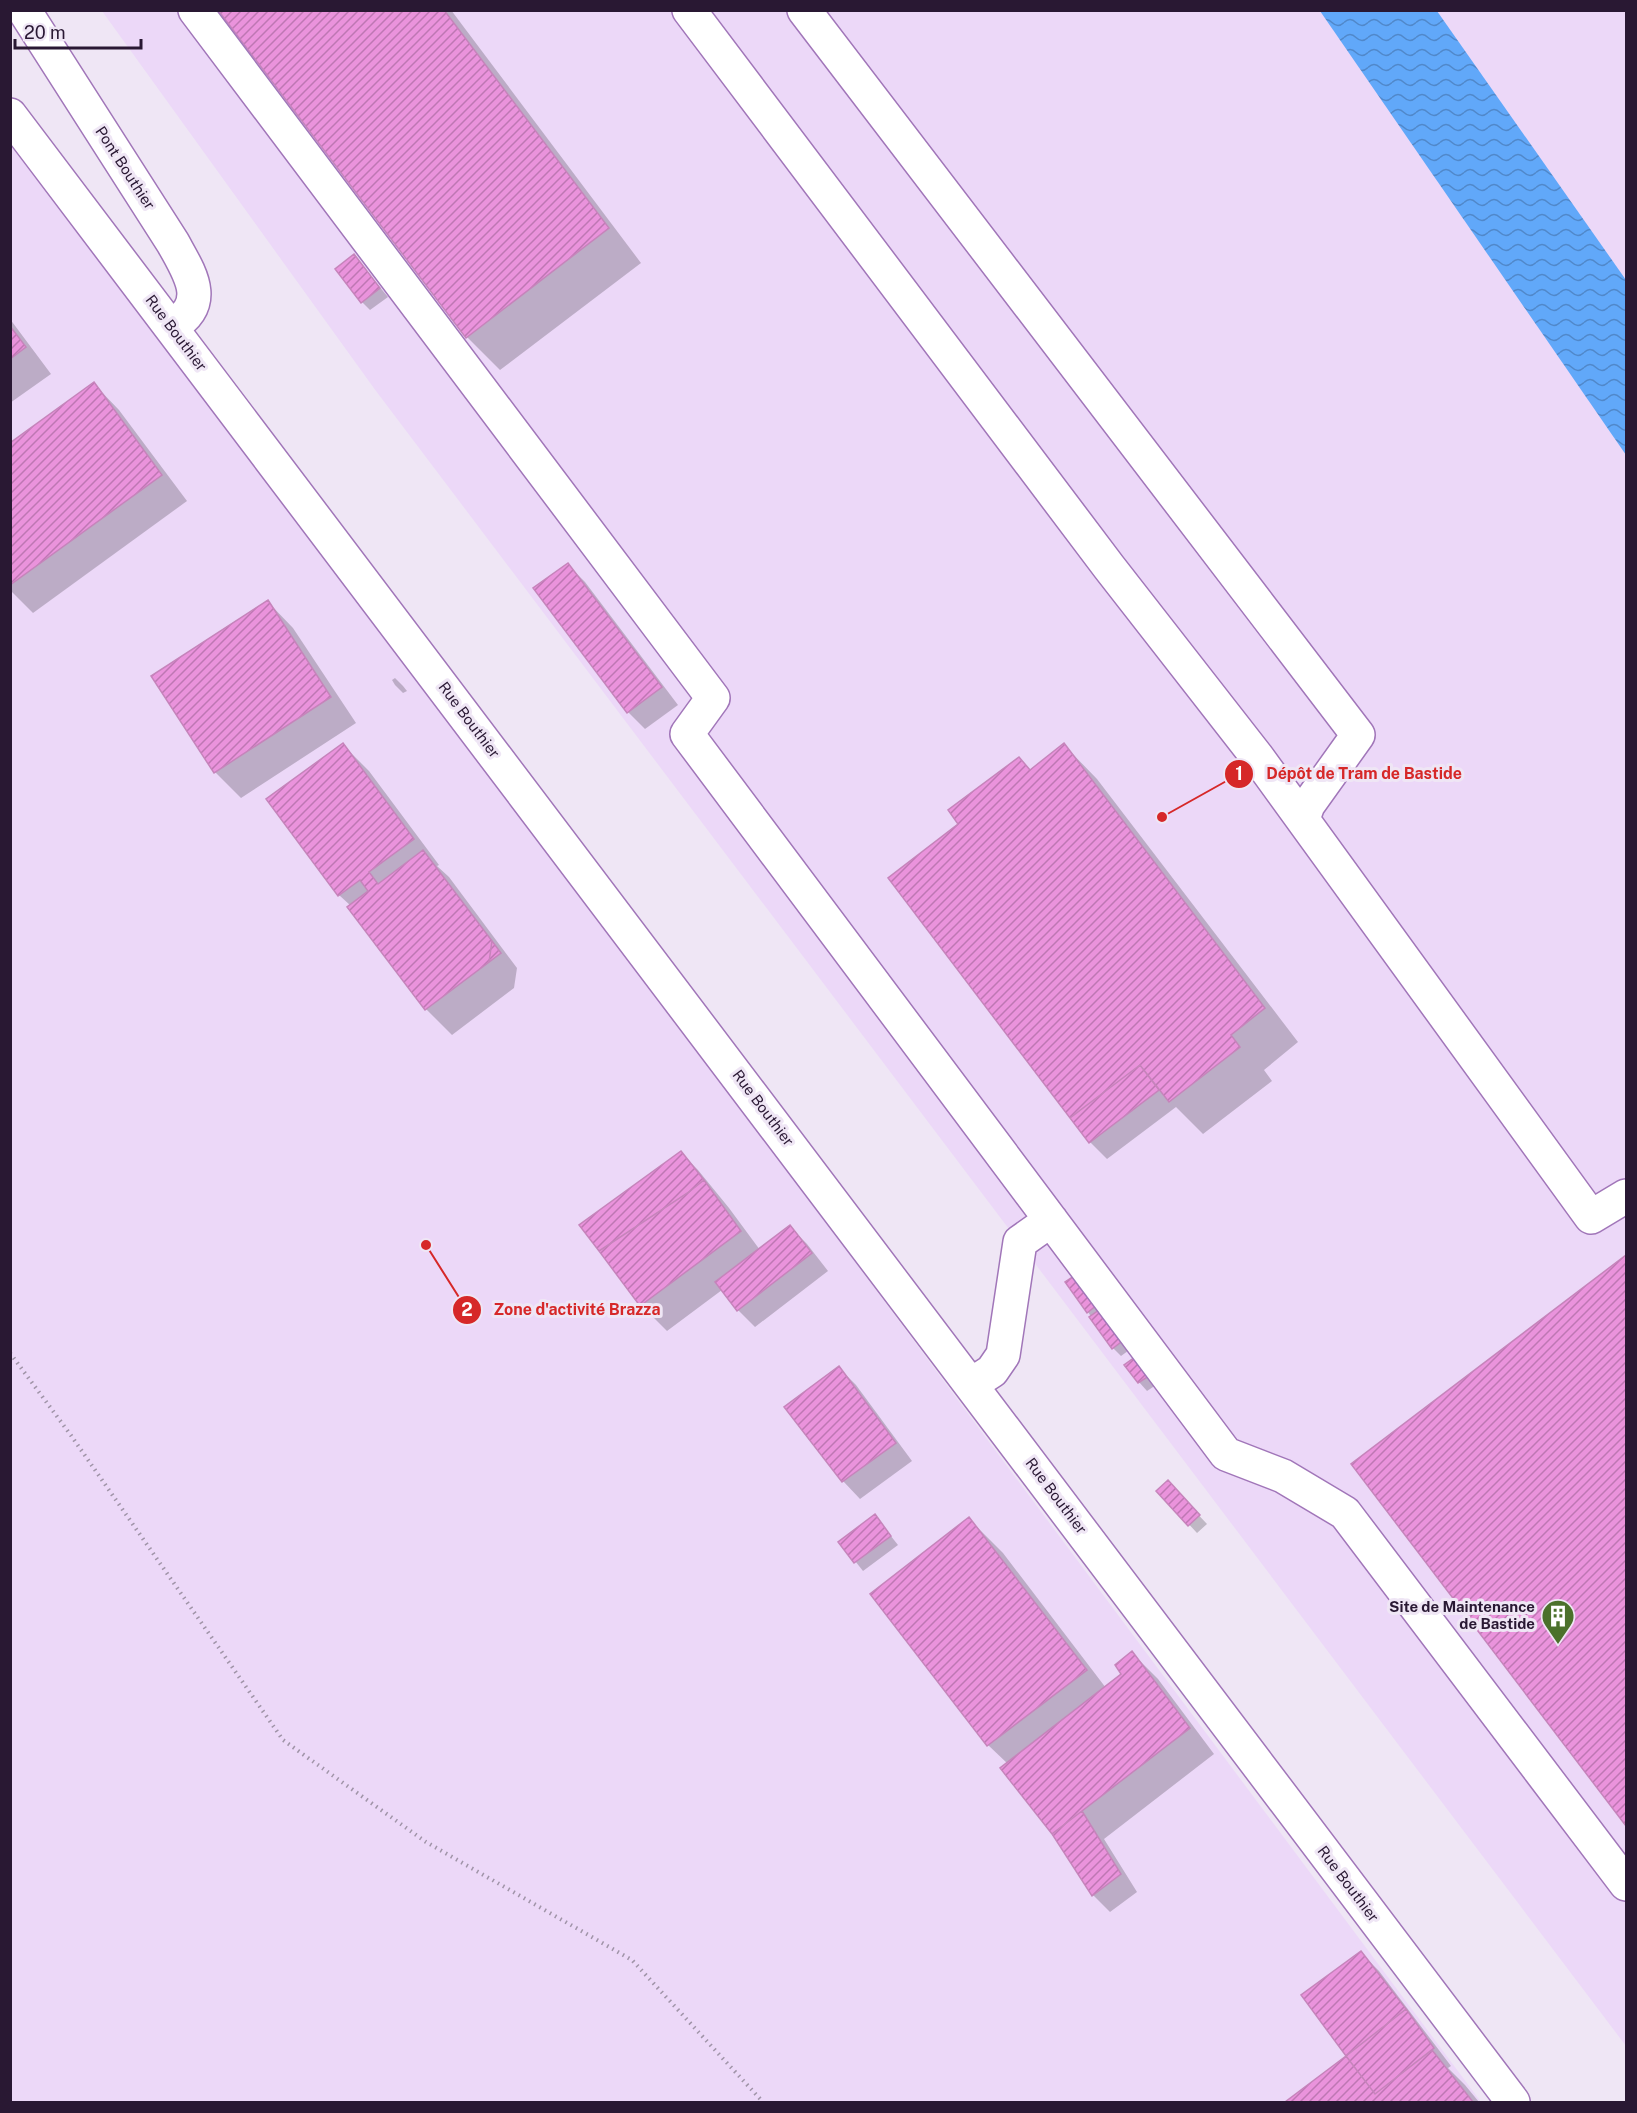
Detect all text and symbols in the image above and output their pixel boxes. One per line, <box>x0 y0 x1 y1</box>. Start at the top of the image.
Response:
scale bar <box>15 12 141 50</box>
text: 20 m <box>24 22 66 43</box>
street label: Pont Bouthier <box>92 123 159 213</box>
street label: Rue Bouthier <box>142 291 211 374</box>
street label: Rue Bouthier <box>435 678 504 761</box>
callout: Dépôt de Tram de Bastide <box>1224 757 1474 791</box>
text: 1 <box>1235 763 1243 784</box>
text: Dépôt de Tram de Bastide <box>1266 764 1462 783</box>
street label: Rue Bouthier <box>729 1066 798 1149</box>
callout: Zone d'activité Brazza <box>452 1293 673 1327</box>
text: 2 <box>461 1299 473 1320</box>
text: Zone d'activité Brazza <box>493 1300 661 1319</box>
street label: Rue Bouthier <box>1022 1454 1091 1537</box>
place label: Site de Maintenance de Bastide <box>1389 1598 1535 1632</box>
building icon: Site de Maintenance de Bastide <box>1540 1598 1576 1645</box>
street label: Rue Bouthier <box>1314 1842 1383 1925</box>

